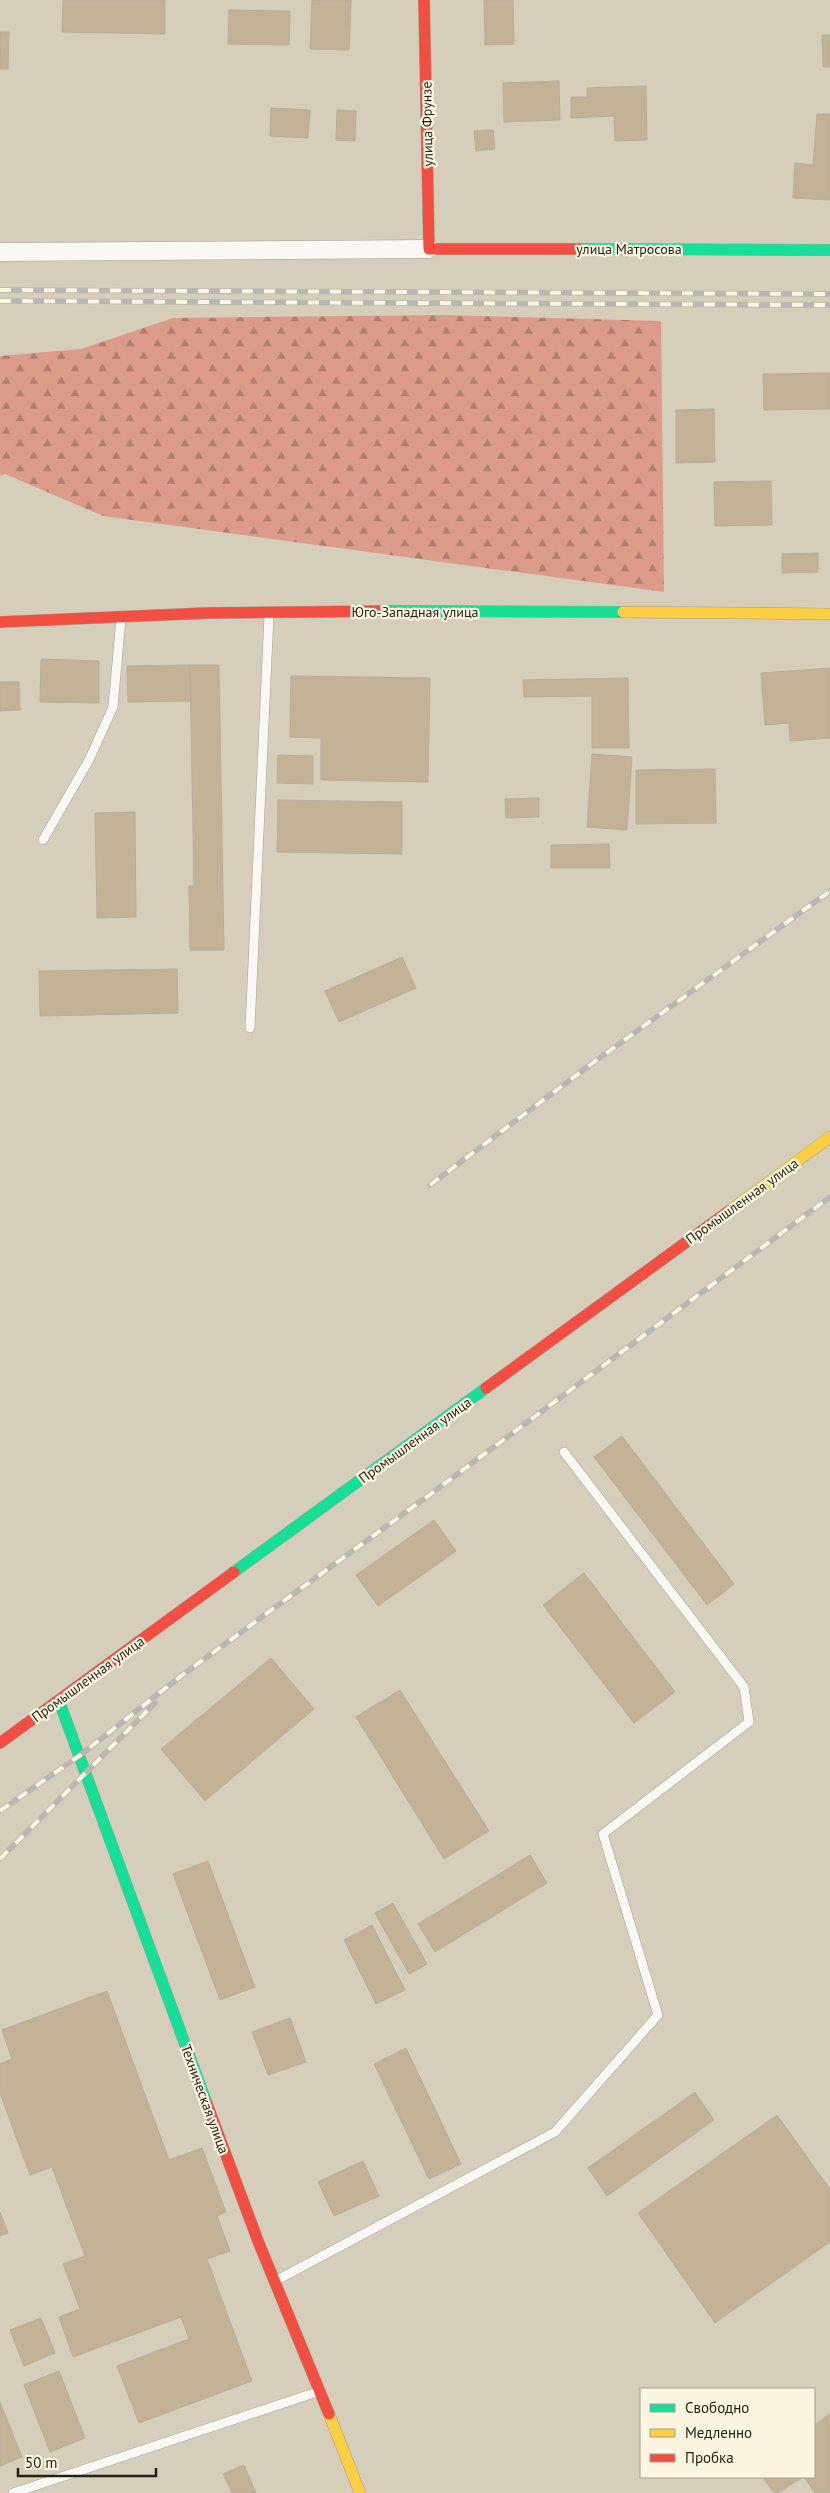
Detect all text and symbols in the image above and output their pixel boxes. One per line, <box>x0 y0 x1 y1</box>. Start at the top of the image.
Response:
street label: улица Фрунзе <box>417 81 437 167</box>
street label: улица Матросова <box>576 240 682 258</box>
street label: Юго-Западная улица <box>351 603 479 621</box>
street label: Промышленная улица <box>682 1154 802 1248</box>
street label: Промышленная улица <box>355 1393 475 1487</box>
street label: Промышленная улица <box>28 1632 148 1726</box>
street label: Техническая улица <box>177 2042 233 2156</box>
legend <box>640 2388 815 2478</box>
text: Свободно <box>685 2398 749 2417</box>
text: Медленно <box>685 2423 752 2442</box>
scale bar <box>18 2446 155 2478</box>
text: Пробка <box>685 2448 734 2467</box>
text: 50 m <box>25 2453 58 2472</box>

